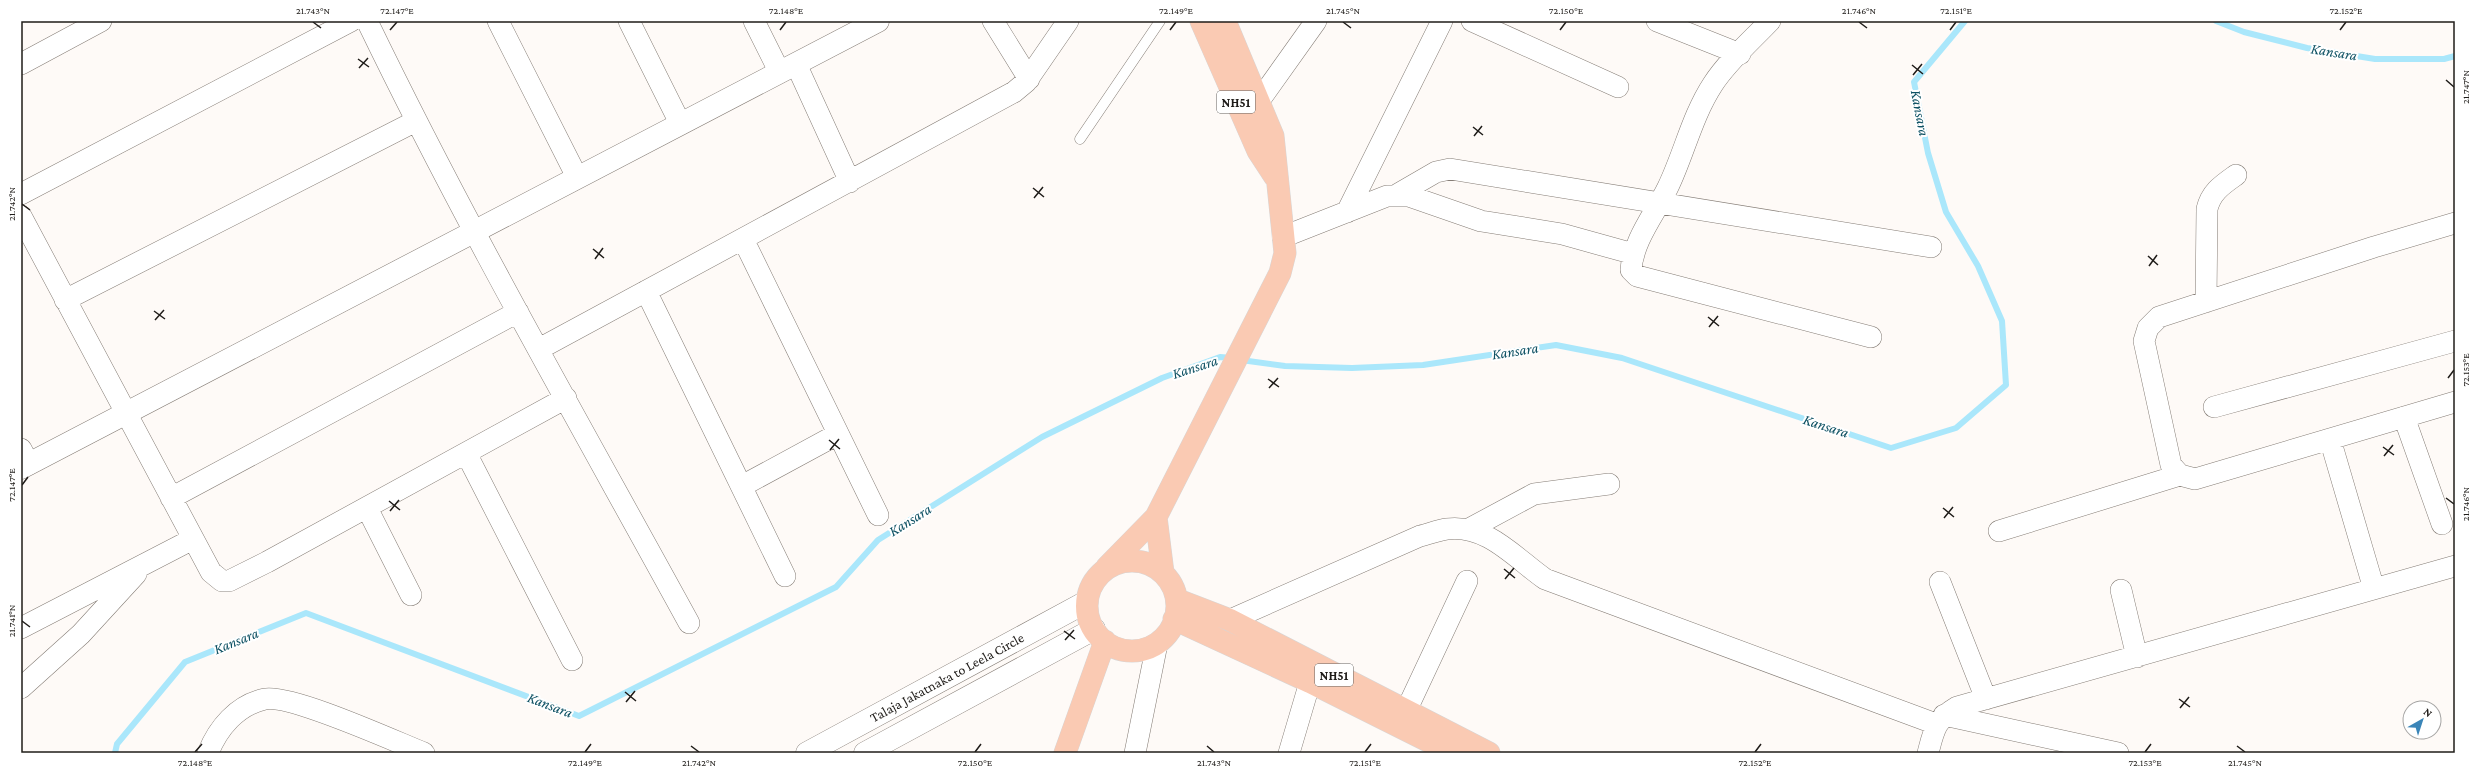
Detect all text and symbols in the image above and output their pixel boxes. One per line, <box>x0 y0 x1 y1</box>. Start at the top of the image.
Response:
text: 21.743°N <box>296 5 330 16</box>
text: 72.147°E <box>380 5 414 16</box>
text: 72.148°E <box>769 5 804 16</box>
text: 72.149°E <box>1159 5 1194 16</box>
text: 21.745°N <box>1326 5 1360 16</box>
text: 72.150°E <box>1549 5 1584 16</box>
text: 21.746°N <box>1842 5 1877 16</box>
text: 72.151°E <box>1940 5 1972 16</box>
text: 72.152°E <box>2330 5 2363 16</box>
water label: Kansara <box>2310 40 2358 64</box>
text: 21.747°N <box>2460 70 2471 104</box>
water label: Kansara <box>1908 89 1932 137</box>
road number: NH51 <box>1217 91 1255 113</box>
text: 21.742°N <box>6 187 17 221</box>
water label: Kansara <box>1491 339 1539 363</box>
water label: Kansara <box>1170 352 1220 382</box>
text: 72.153°E <box>2460 353 2471 387</box>
water label: Kansara <box>1801 411 1851 441</box>
text: 72.147°E <box>6 468 17 502</box>
text: 21.746°N <box>2460 486 2471 521</box>
water label: Kansara <box>886 501 934 539</box>
text: 21.741°N <box>6 604 17 637</box>
water label: Kansara <box>211 625 261 657</box>
street label: Talaja Jakatnaka to Leela Circle <box>867 629 1027 726</box>
road number: NH51 <box>1315 664 1353 686</box>
water label: Kansara <box>525 689 575 721</box>
north arrow <box>2402 700 2442 740</box>
text: N <box>2422 705 2435 720</box>
text: 72.148°E <box>178 757 213 768</box>
text: 72.149°E <box>568 757 603 768</box>
text: 21.742°N <box>682 757 716 768</box>
text: 72.150°E <box>958 757 993 768</box>
text: 21.743°N <box>1197 757 1231 768</box>
text: 72.151°E <box>1349 757 1381 768</box>
text: 72.152°E <box>1739 757 1772 768</box>
text: 72.153°E <box>2128 757 2162 768</box>
text: 21.745°N <box>2228 757 2262 768</box>

